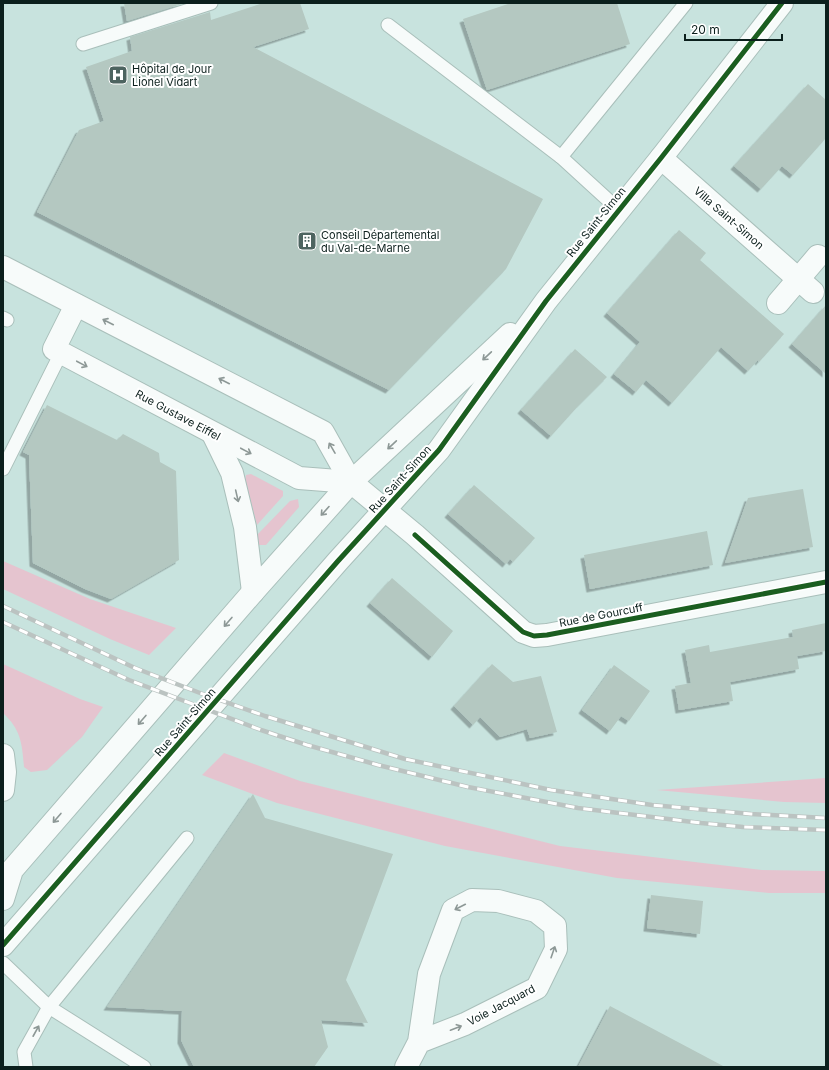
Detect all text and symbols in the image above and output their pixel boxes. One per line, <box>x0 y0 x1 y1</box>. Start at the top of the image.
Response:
scale bar <box>685 16 782 42</box>
text: 20 m <box>691 22 720 37</box>
place label: Hôpital de Jour Lionel Vidart <box>132 62 212 89</box>
hospital icon: Hôpital de Jour Lionel Vidart <box>107 64 129 86</box>
street label: Rue Saint-Simon <box>563 184 629 260</box>
street label: Villa Saint-Simon <box>691 184 767 252</box>
place label: Conseil Départemental du Val-de-Marne <box>321 228 439 255</box>
building icon: Conseil Départemental du Val-de-Marne <box>296 230 318 252</box>
one-way arrow <box>103 317 115 325</box>
one-way arrow <box>482 351 492 361</box>
one-way arrow <box>75 360 87 368</box>
one-way arrow <box>218 377 230 384</box>
street label: Rue Gustave Eiffel <box>133 387 223 443</box>
one-way arrow <box>387 440 397 449</box>
one-way arrow <box>328 442 336 454</box>
street label: Rue Saint-Simon <box>366 442 434 516</box>
one-way arrow <box>240 447 252 455</box>
one-way arrow <box>234 489 242 502</box>
one-way arrow <box>321 506 330 517</box>
street label: Rue de Gourcuff <box>558 600 644 630</box>
one-way arrow <box>223 616 232 627</box>
street label: Rue Saint-Simon <box>151 685 219 759</box>
one-way arrow <box>138 715 147 725</box>
one-way arrow <box>52 813 62 823</box>
one-way arrow <box>454 903 466 911</box>
one-way arrow <box>550 947 558 959</box>
street label: Voie Jacquard <box>465 981 537 1029</box>
one-way arrow <box>449 1023 461 1031</box>
one-way arrow <box>32 1025 40 1037</box>

